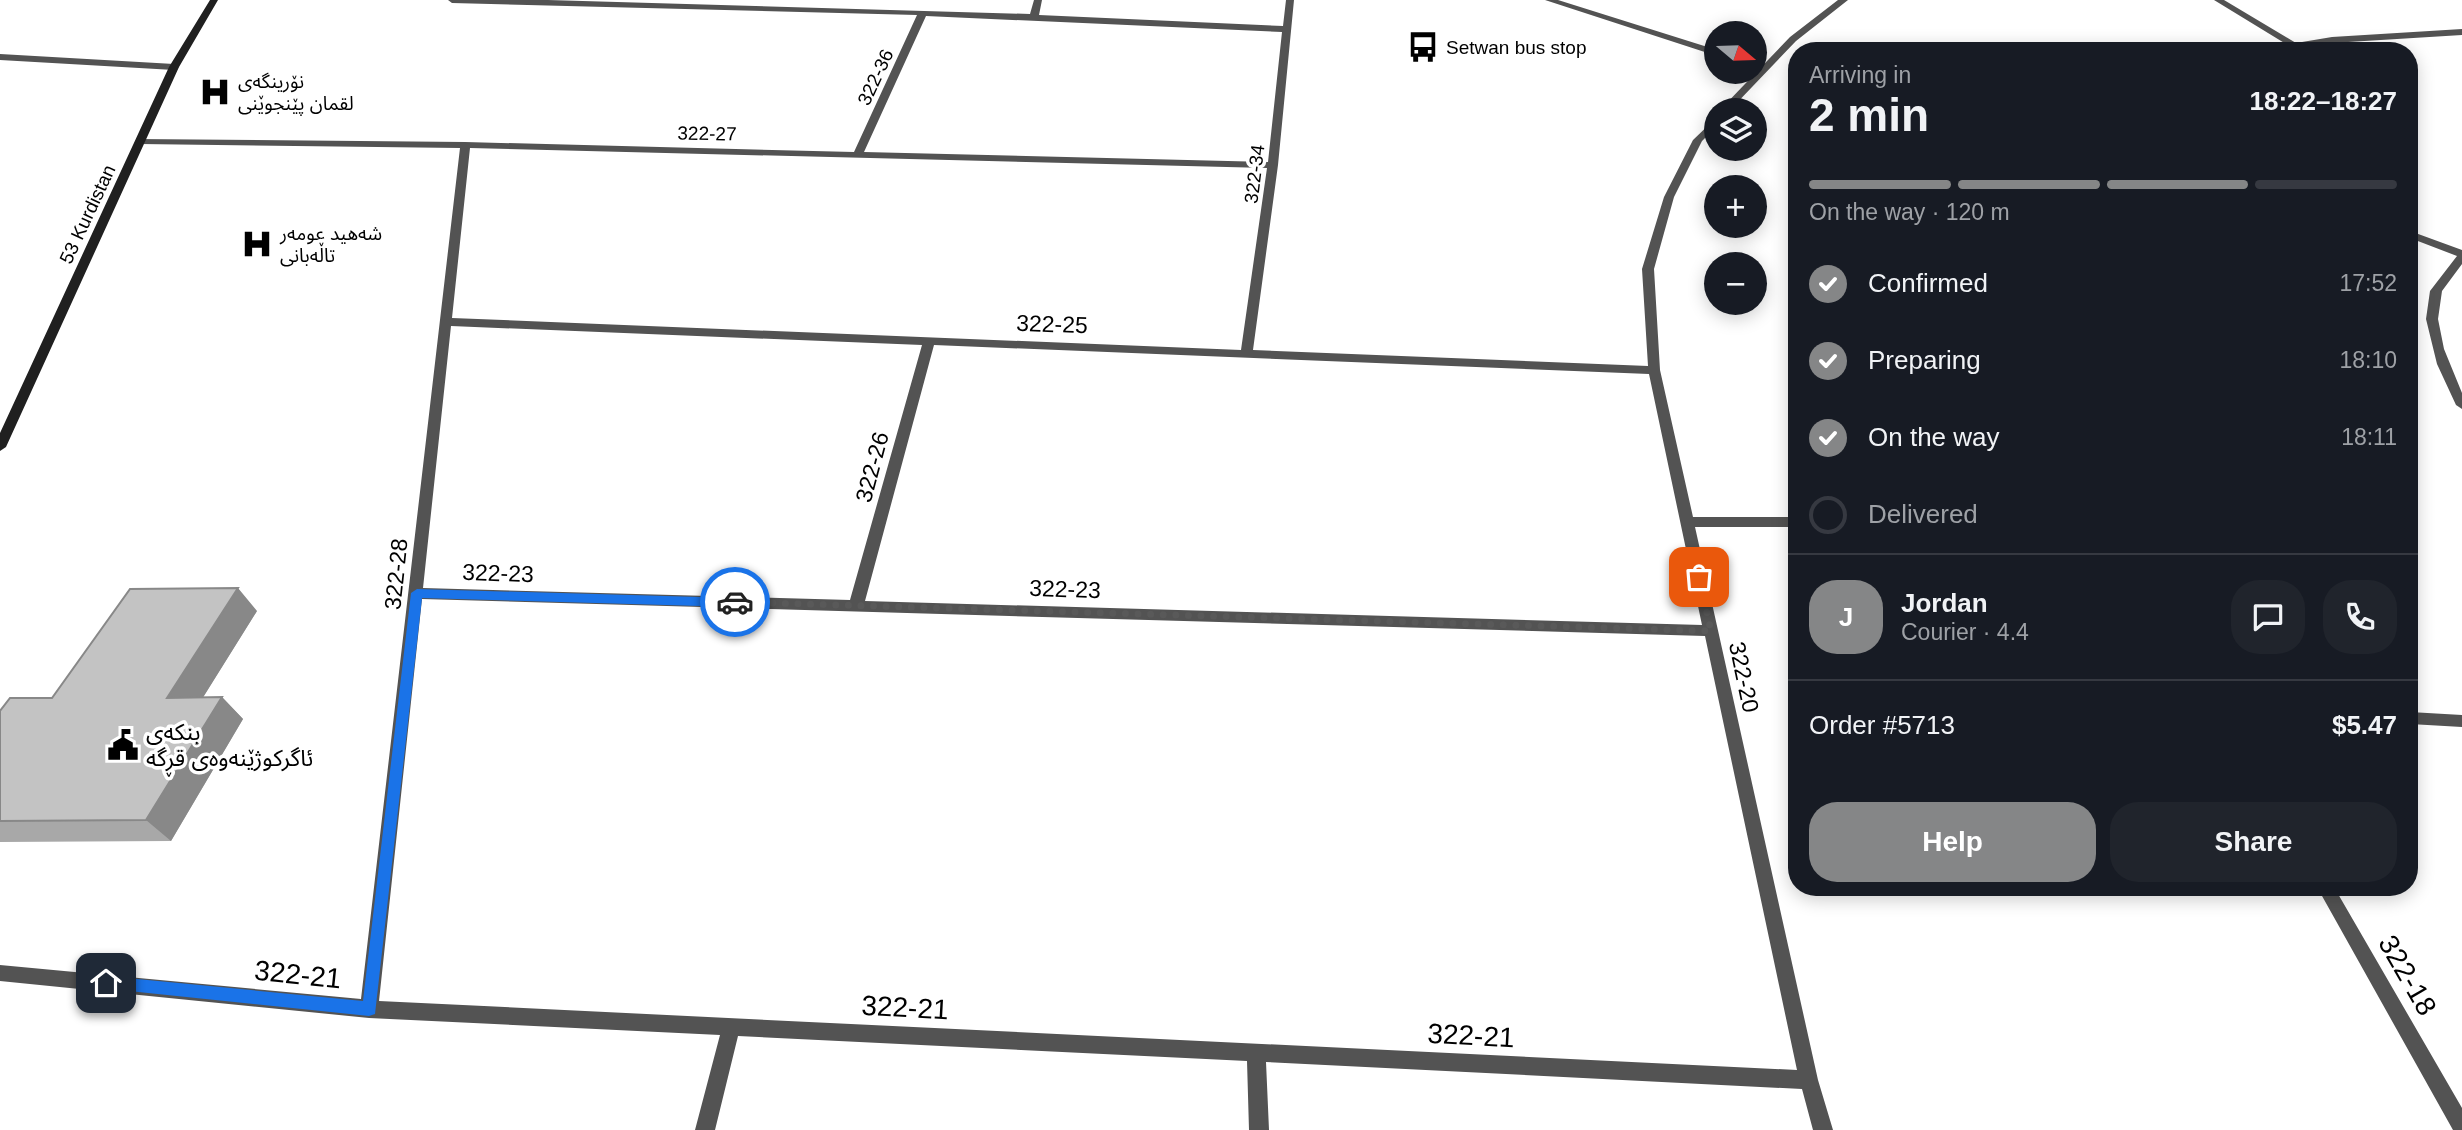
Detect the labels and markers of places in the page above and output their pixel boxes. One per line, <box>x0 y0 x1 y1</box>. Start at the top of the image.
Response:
bus stop icon: Setwan bus stop <box>1406 30 1440 64</box>
place label: Setwan bus stop <box>1446 37 1586 58</box>
place label: نۆرینگەی لقمان پێنجوێنی <box>238 71 354 116</box>
hospital icon: نۆرینگەی لقمان پێنجوێنی <box>198 75 232 109</box>
place label: شەهید عومەر تاڵەبانی <box>279 223 382 267</box>
hospital icon: شەهید عومەر تاڵەبانی <box>240 227 274 261</box>
pin <box>1669 547 1729 607</box>
place label: بنکەی ئاگرکوژێنەوەی قڕگە <box>146 719 313 777</box>
public building icon: بنکەی ئاگرکوژێنەوەی قڕگە <box>106 728 140 762</box>
pin <box>76 953 136 1013</box>

